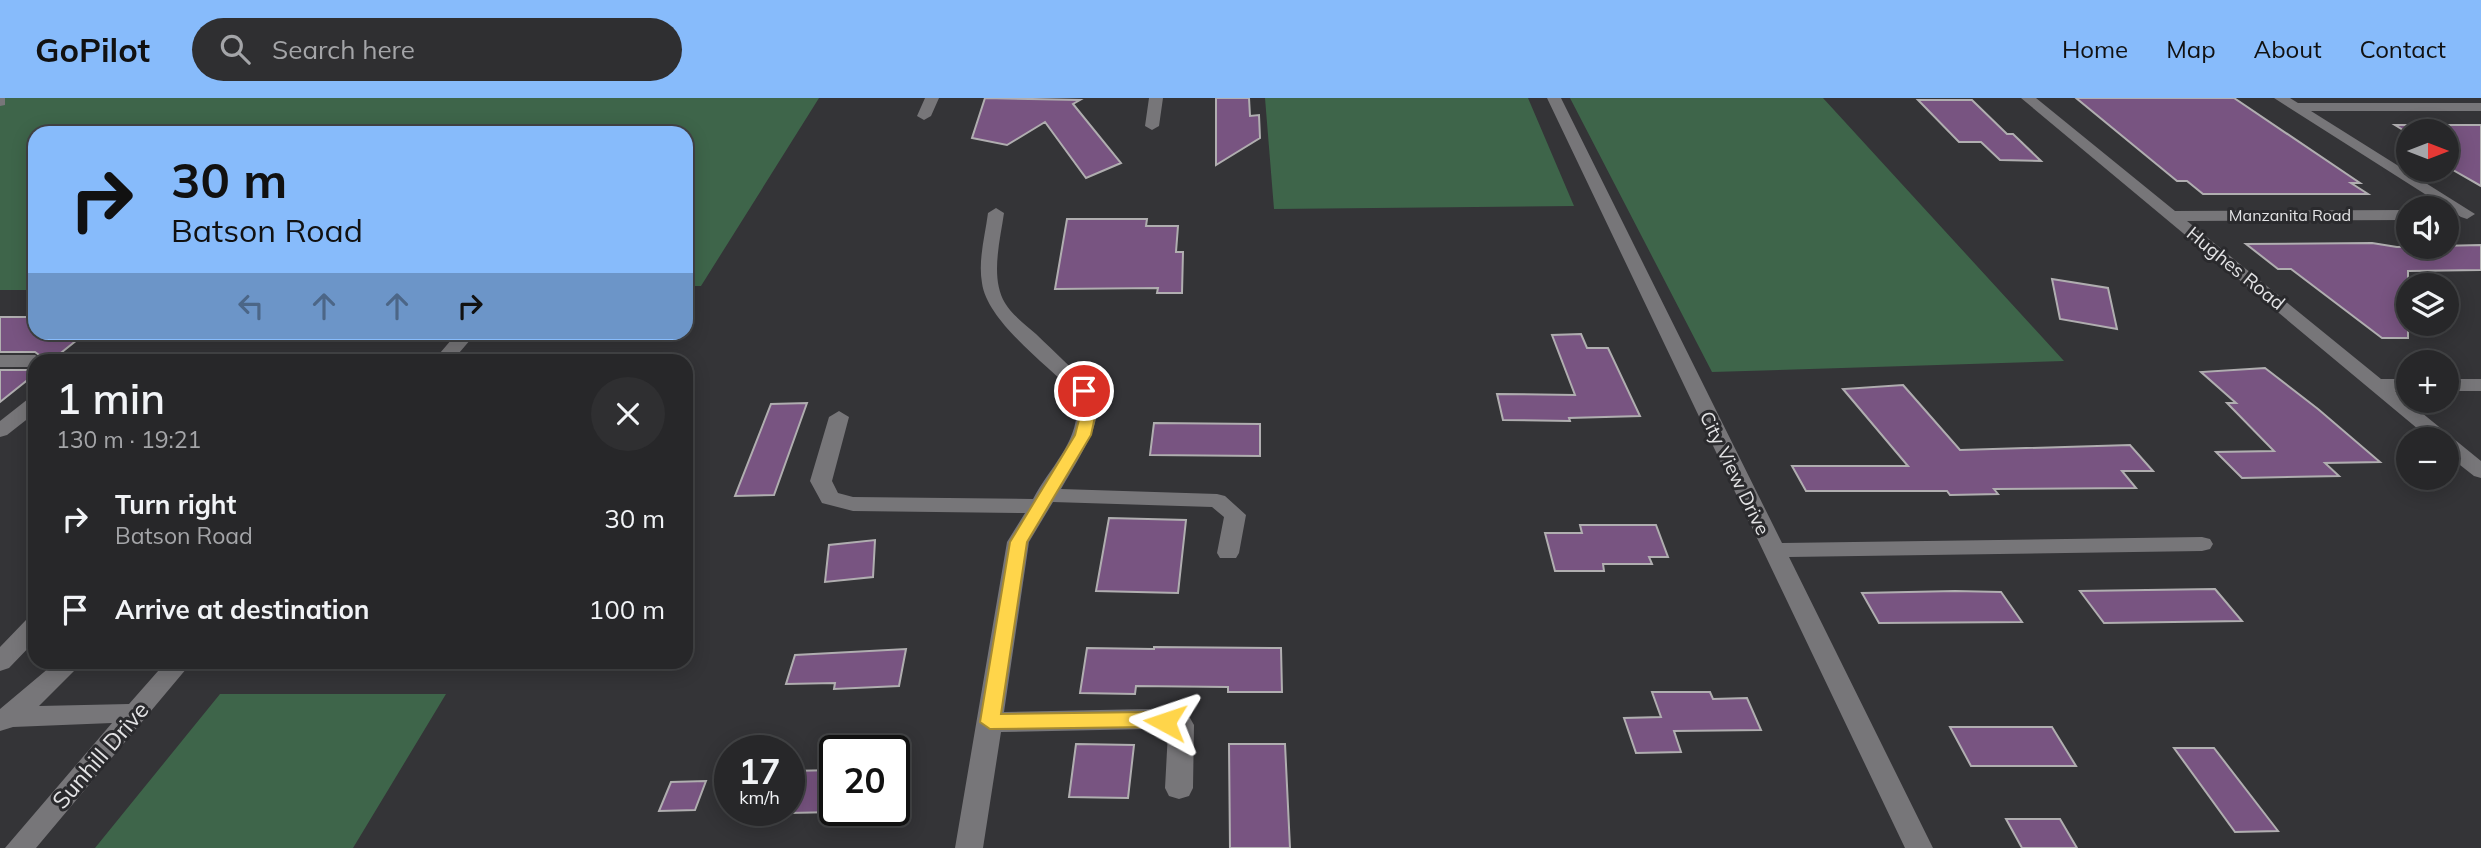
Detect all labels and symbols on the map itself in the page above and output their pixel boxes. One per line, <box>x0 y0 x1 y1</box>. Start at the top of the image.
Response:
north arrow <box>2396 119 2459 182</box>
street label: Manzanita Road <box>2229 205 2351 225</box>
street label: Hughes Road <box>2182 221 2290 315</box>
pin <box>1054 361 1114 421</box>
street label: City View Drive <box>1695 407 1775 539</box>
position arrow <box>1128 685 1202 759</box>
street label: Sunhill Drive <box>46 695 154 815</box>
speed limit sign: 20 <box>819 735 910 826</box>

